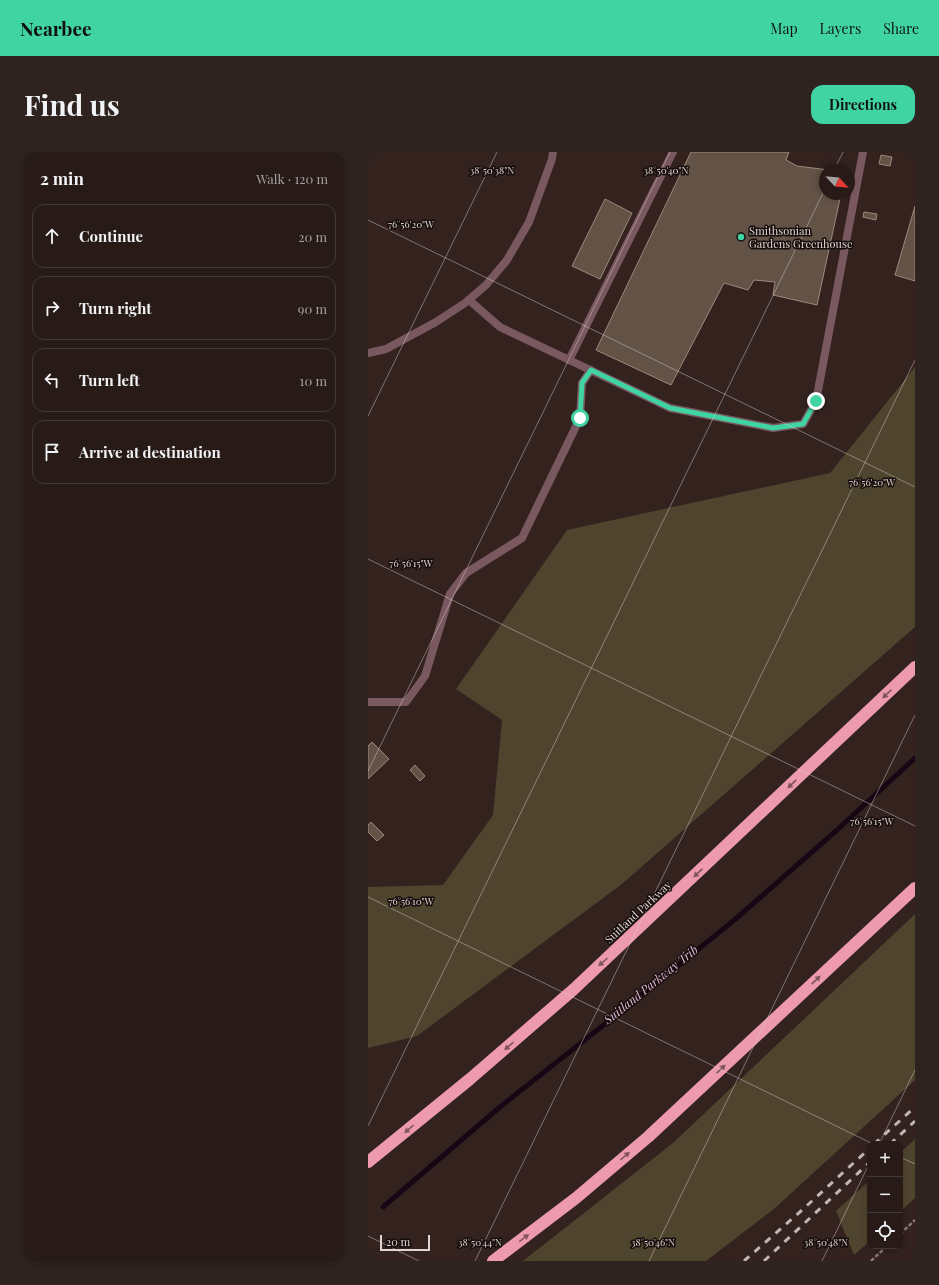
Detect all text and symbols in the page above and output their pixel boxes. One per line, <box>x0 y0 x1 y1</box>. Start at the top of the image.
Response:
text: Nearbee <box>20 15 92 41</box>
text: Map <box>770 19 798 38</box>
text: Layers <box>820 19 861 38</box>
text: Share <box>883 19 919 38</box>
button: Directions <box>811 85 915 124</box>
text: Find us <box>24 86 120 123</box>
text: 38°50'38"N <box>470 163 514 177</box>
text: 38°50'40"N <box>643 163 689 177</box>
north arrow <box>819 164 855 200</box>
text: 2 min <box>40 167 84 189</box>
text: Walk · 120 m <box>256 170 328 187</box>
text: 76°56'20"W <box>388 217 435 231</box>
place label: Smithsonian Gardens Greenhouse <box>749 223 853 251</box>
icon: ahead <box>41 225 63 247</box>
text: Continue <box>79 226 143 246</box>
text: 20 m <box>298 228 327 245</box>
marker: Smithsonian Gardens Greenhouse <box>736 232 746 242</box>
icon: right <box>41 297 63 319</box>
text: Turn right <box>79 298 152 318</box>
text: 90 m <box>298 300 327 317</box>
icon: left <box>41 369 63 391</box>
text: Turn left <box>79 370 140 390</box>
text: 10 m <box>300 372 327 389</box>
route end <box>807 392 825 410</box>
route start <box>571 409 589 427</box>
icon: arrive <box>41 441 63 463</box>
text: Arrive at destination <box>79 442 221 462</box>
text: 76°56'20"W <box>849 475 896 489</box>
text: 76°56'15"W <box>389 556 434 570</box>
one-way arrow <box>882 689 892 699</box>
one-way arrow <box>787 779 797 789</box>
text: 76°56'15"W <box>850 814 895 828</box>
one-way arrow <box>693 868 703 878</box>
street label: Suitland Parkway <box>601 877 674 946</box>
text: 76°56'10"W <box>388 894 435 908</box>
water label: Suitland Parkway Trib <box>599 941 701 1028</box>
one-way arrow <box>598 958 609 967</box>
one-way arrow <box>812 976 821 985</box>
one-way arrow <box>504 1041 514 1050</box>
one-way arrow <box>716 1064 726 1074</box>
one-way arrow <box>404 1124 414 1133</box>
map controls <box>867 1141 903 1249</box>
button: + <box>867 1141 903 1177</box>
one-way arrow <box>620 1152 631 1161</box>
button: − <box>867 1177 903 1213</box>
button: locate <box>867 1213 903 1249</box>
scale bar <box>380 1233 430 1252</box>
text: 20 m <box>386 1234 410 1249</box>
one-way arrow <box>519 1234 530 1242</box>
text: 38°50'44"N <box>458 1235 502 1249</box>
text: 38°50'46"N <box>631 1235 675 1249</box>
text: 38°50'48"N <box>804 1235 848 1249</box>

